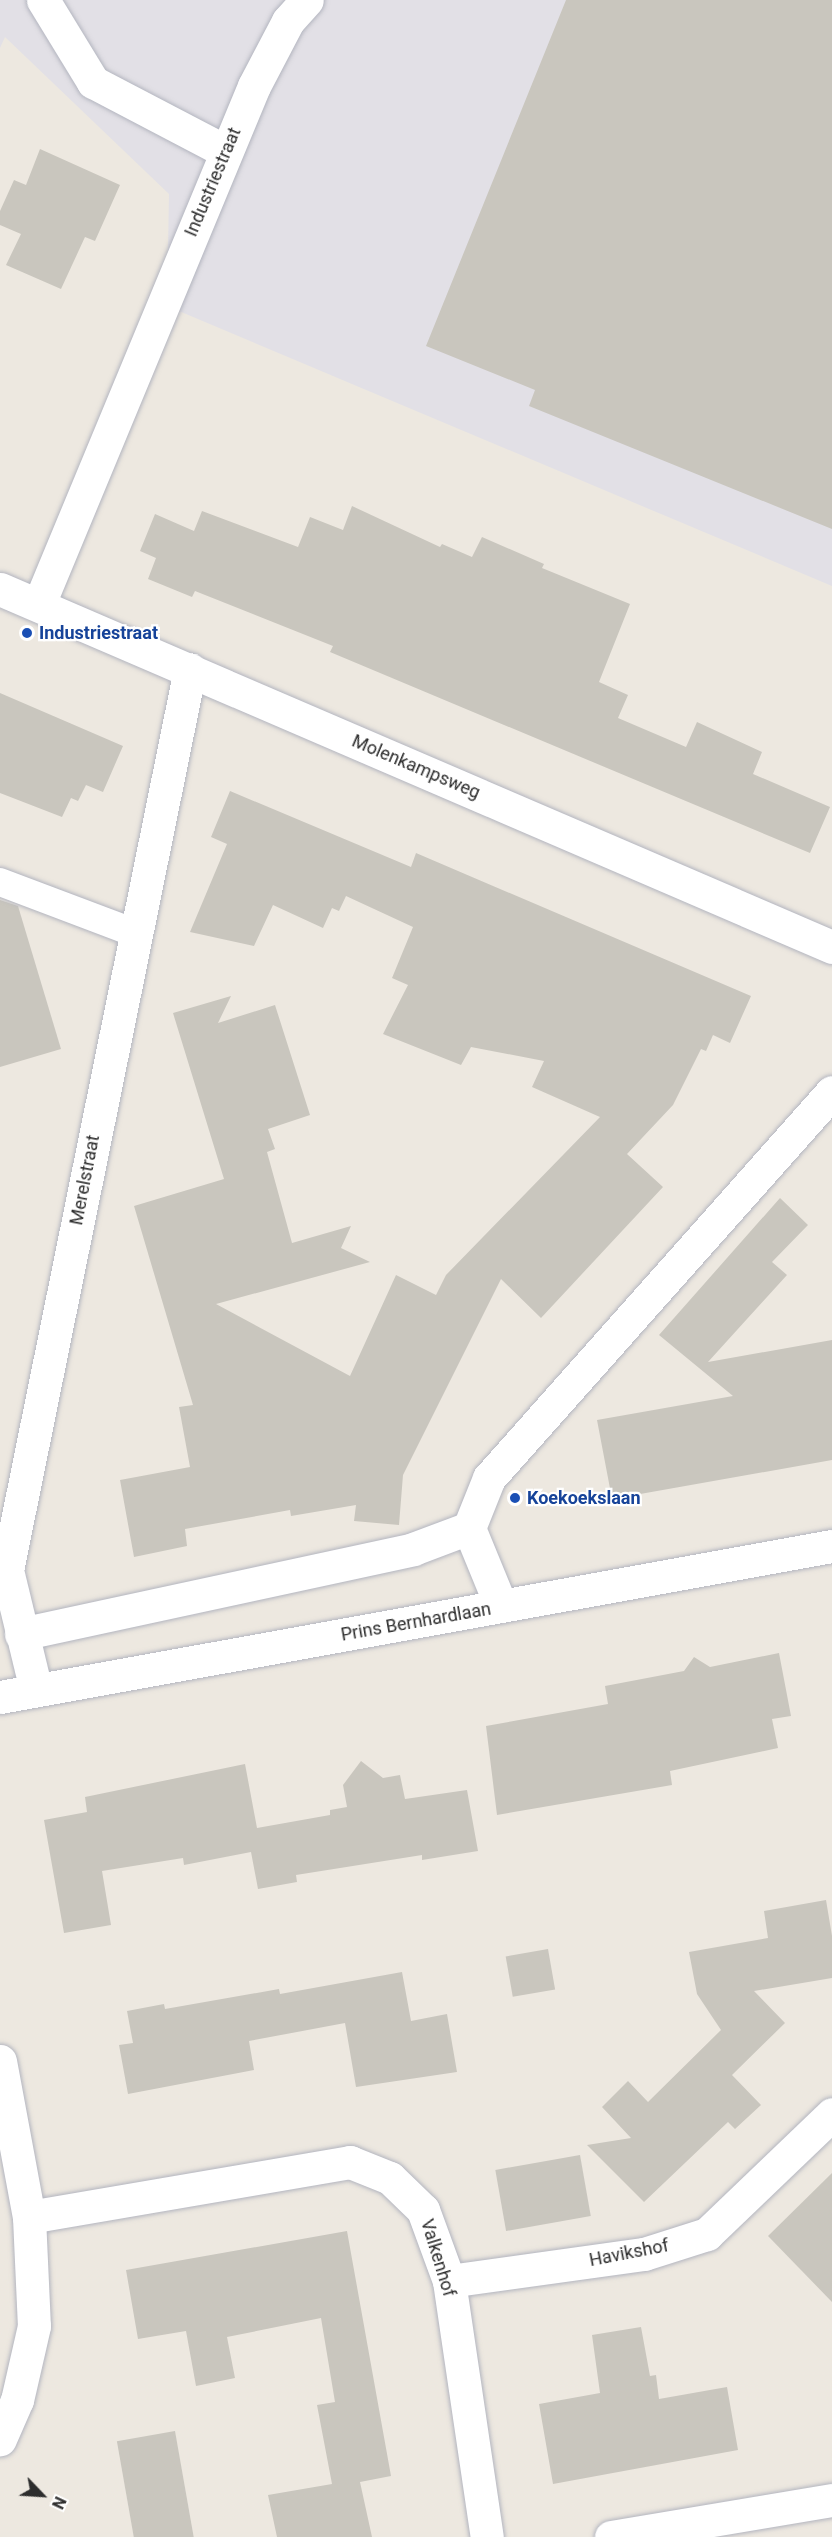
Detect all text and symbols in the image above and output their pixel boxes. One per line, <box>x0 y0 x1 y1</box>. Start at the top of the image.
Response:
street label: Industriestraat <box>180 124 246 240</box>
place label: Industriestraat <box>39 622 158 644</box>
marker: Industriestraat <box>20 626 34 640</box>
street label: Molenkampsweg <box>349 730 483 804</box>
street label: Merelstraat <box>66 1133 104 1227</box>
place label: Koekoekslaan <box>527 1487 641 1509</box>
marker: Koekoekslaan <box>508 1491 522 1505</box>
street label: Prins Bernhardlaan <box>339 1598 493 1646</box>
street label: Valkenhof <box>416 2217 460 2299</box>
street label: Havikshof <box>587 2235 671 2271</box>
north arrow <box>12 2465 72 2525</box>
text: N <box>48 2494 70 2512</box>

